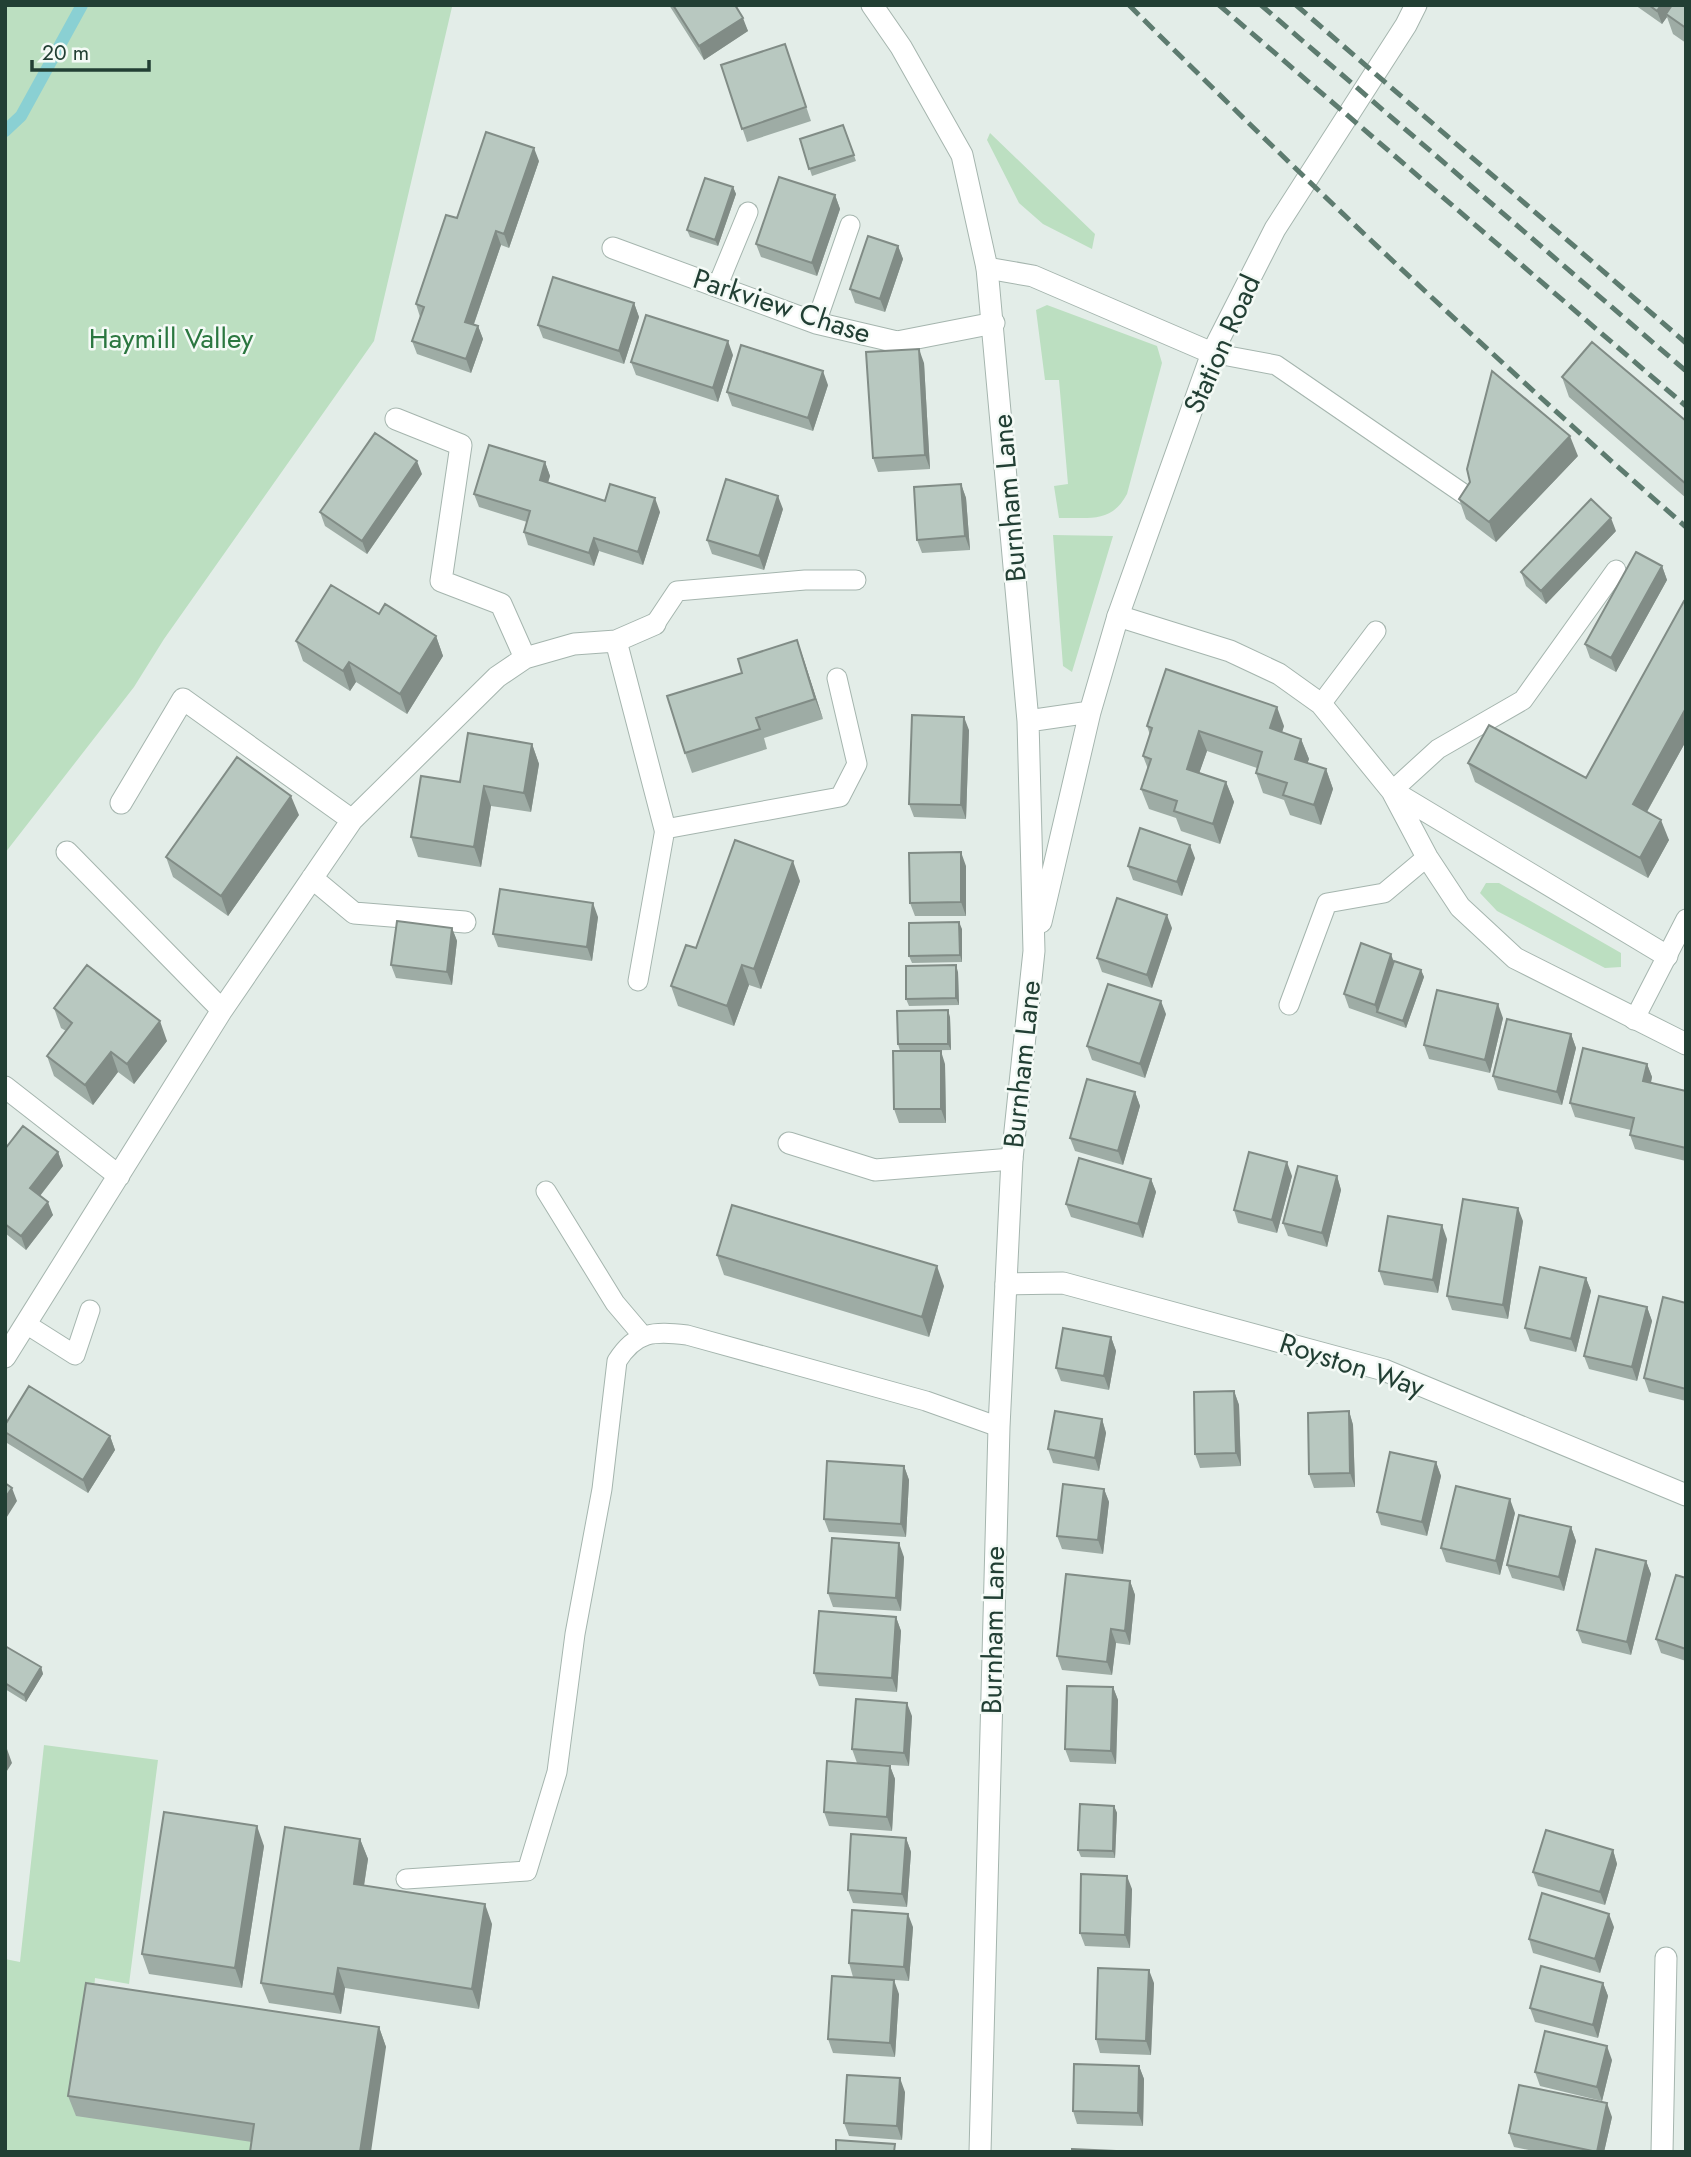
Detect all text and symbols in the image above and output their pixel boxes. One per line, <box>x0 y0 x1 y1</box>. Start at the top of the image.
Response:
scale bar <box>32 28 149 72</box>
text: 20 m <box>42 38 89 68</box>
street label: Parkview Chase <box>688 258 876 354</box>
street label: Station Road <box>1173 268 1271 420</box>
park label: Haymill Valley <box>89 318 254 359</box>
street label: Burnham Lane <box>981 412 1037 584</box>
street label: Burnham Lane <box>993 978 1051 1150</box>
street label: Royston Way <box>1274 1322 1430 1408</box>
street label: Burnham Lane <box>971 1546 1015 1714</box>

